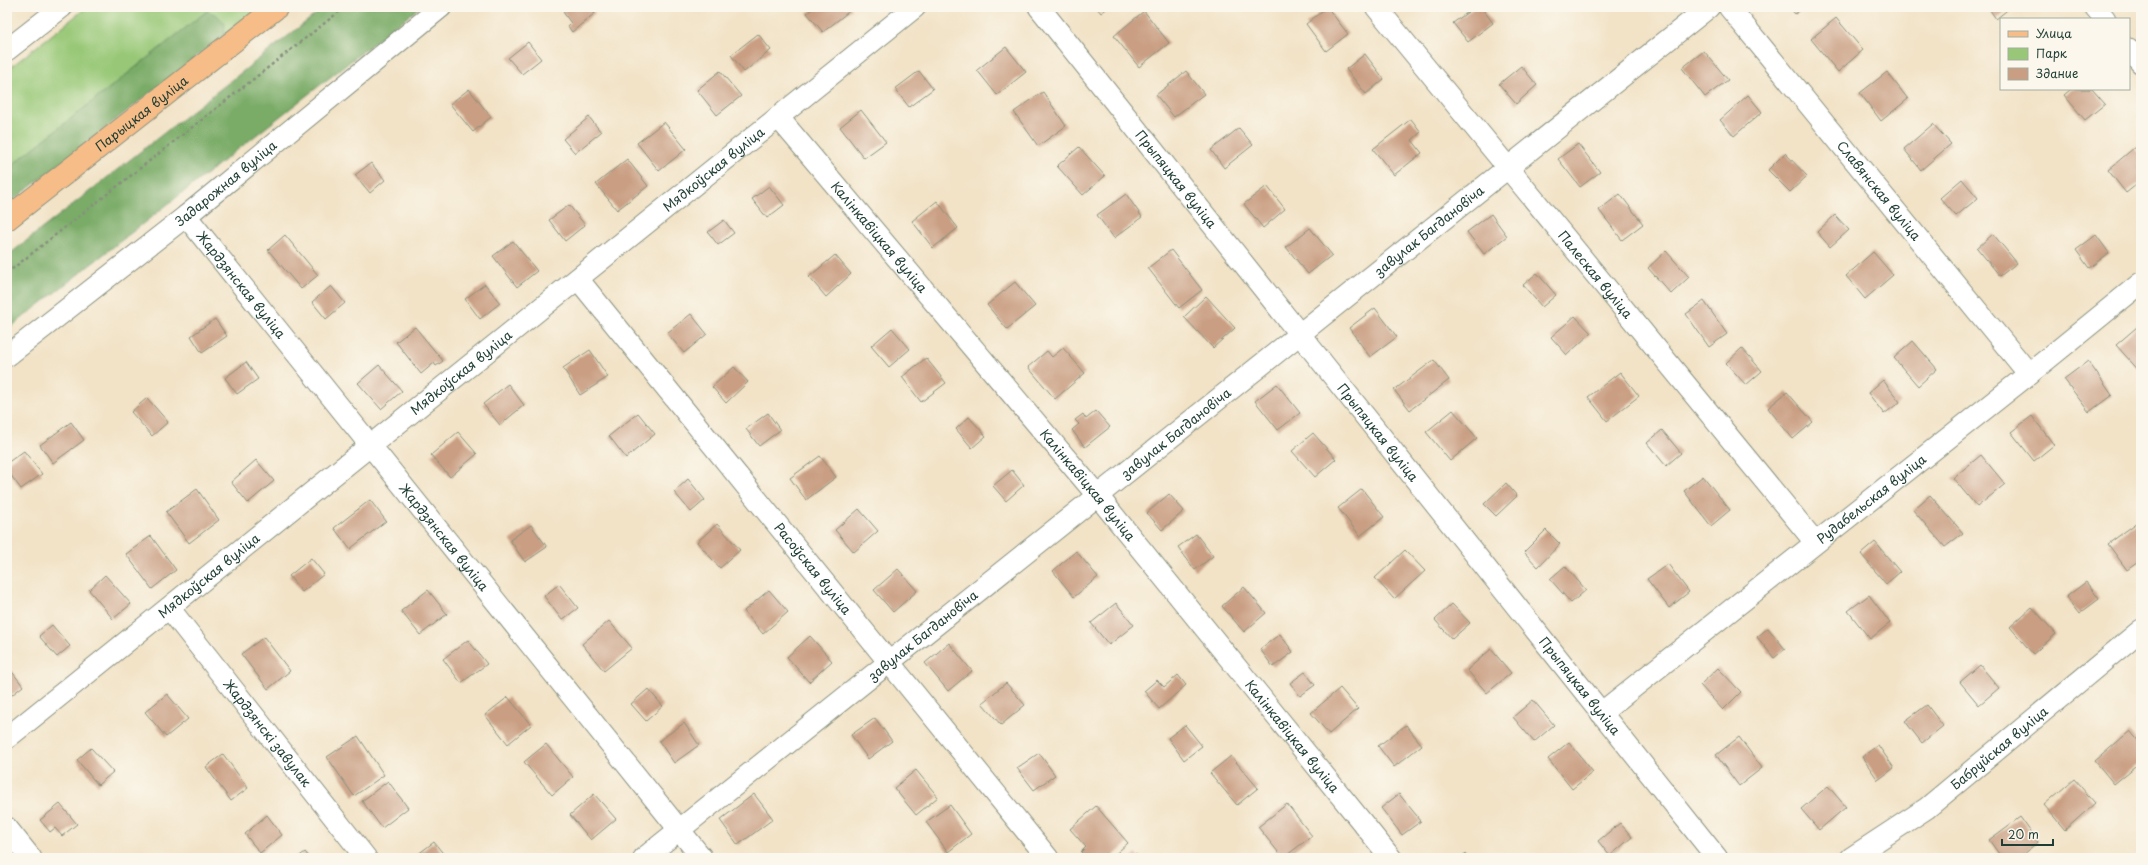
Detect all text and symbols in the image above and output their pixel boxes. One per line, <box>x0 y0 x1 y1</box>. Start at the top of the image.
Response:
legend <box>2000 18 2130 90</box>
text: Улица <box>2036 24 2072 42</box>
text: Парк <box>2036 44 2068 62</box>
text: Здание <box>2036 64 2078 82</box>
street label: Парыцкая вуліца <box>91 71 192 155</box>
street label: Мядкоўская вуліца <box>658 122 768 216</box>
street label: Прыпяцкая вуліца <box>1131 126 1222 232</box>
street label: Задарожная вуліца <box>171 135 281 230</box>
street label: Славянская вуліца <box>1833 136 1926 244</box>
street label: Калінкавіцкая вуліца <box>827 177 932 297</box>
street label: завулак Багдановіча <box>1369 180 1488 281</box>
street label: Жардзянская вуліца <box>192 226 291 342</box>
street label: Палеская вуліца <box>1554 226 1638 322</box>
street label: Мядкоўская вуліца <box>406 325 516 419</box>
street label: Прыпяцкая вуліца <box>1333 379 1423 485</box>
street label: завулак Багдановіча <box>1116 383 1235 483</box>
street label: Калінкавіцкая вуліца <box>1036 424 1140 545</box>
street label: Рудабельская вуліца <box>1813 449 1930 548</box>
street label: Жардзянская вуліца <box>395 479 494 595</box>
street label: Расоўская вуліца <box>770 518 856 618</box>
street label: Мядкоўская вуліца <box>153 528 263 622</box>
street label: завулак Багдановіча <box>863 585 982 685</box>
street label: Прыпяцкая вуліца <box>1535 632 1625 739</box>
street label: Жардзянскі завулак <box>219 675 316 791</box>
street label: Калінкавіцкая вуліца <box>1241 675 1344 797</box>
street label: Бабруйская вуліца <box>1946 701 2052 794</box>
scale bar <box>2002 821 2053 847</box>
text: 20 m <box>2008 825 2039 843</box>

